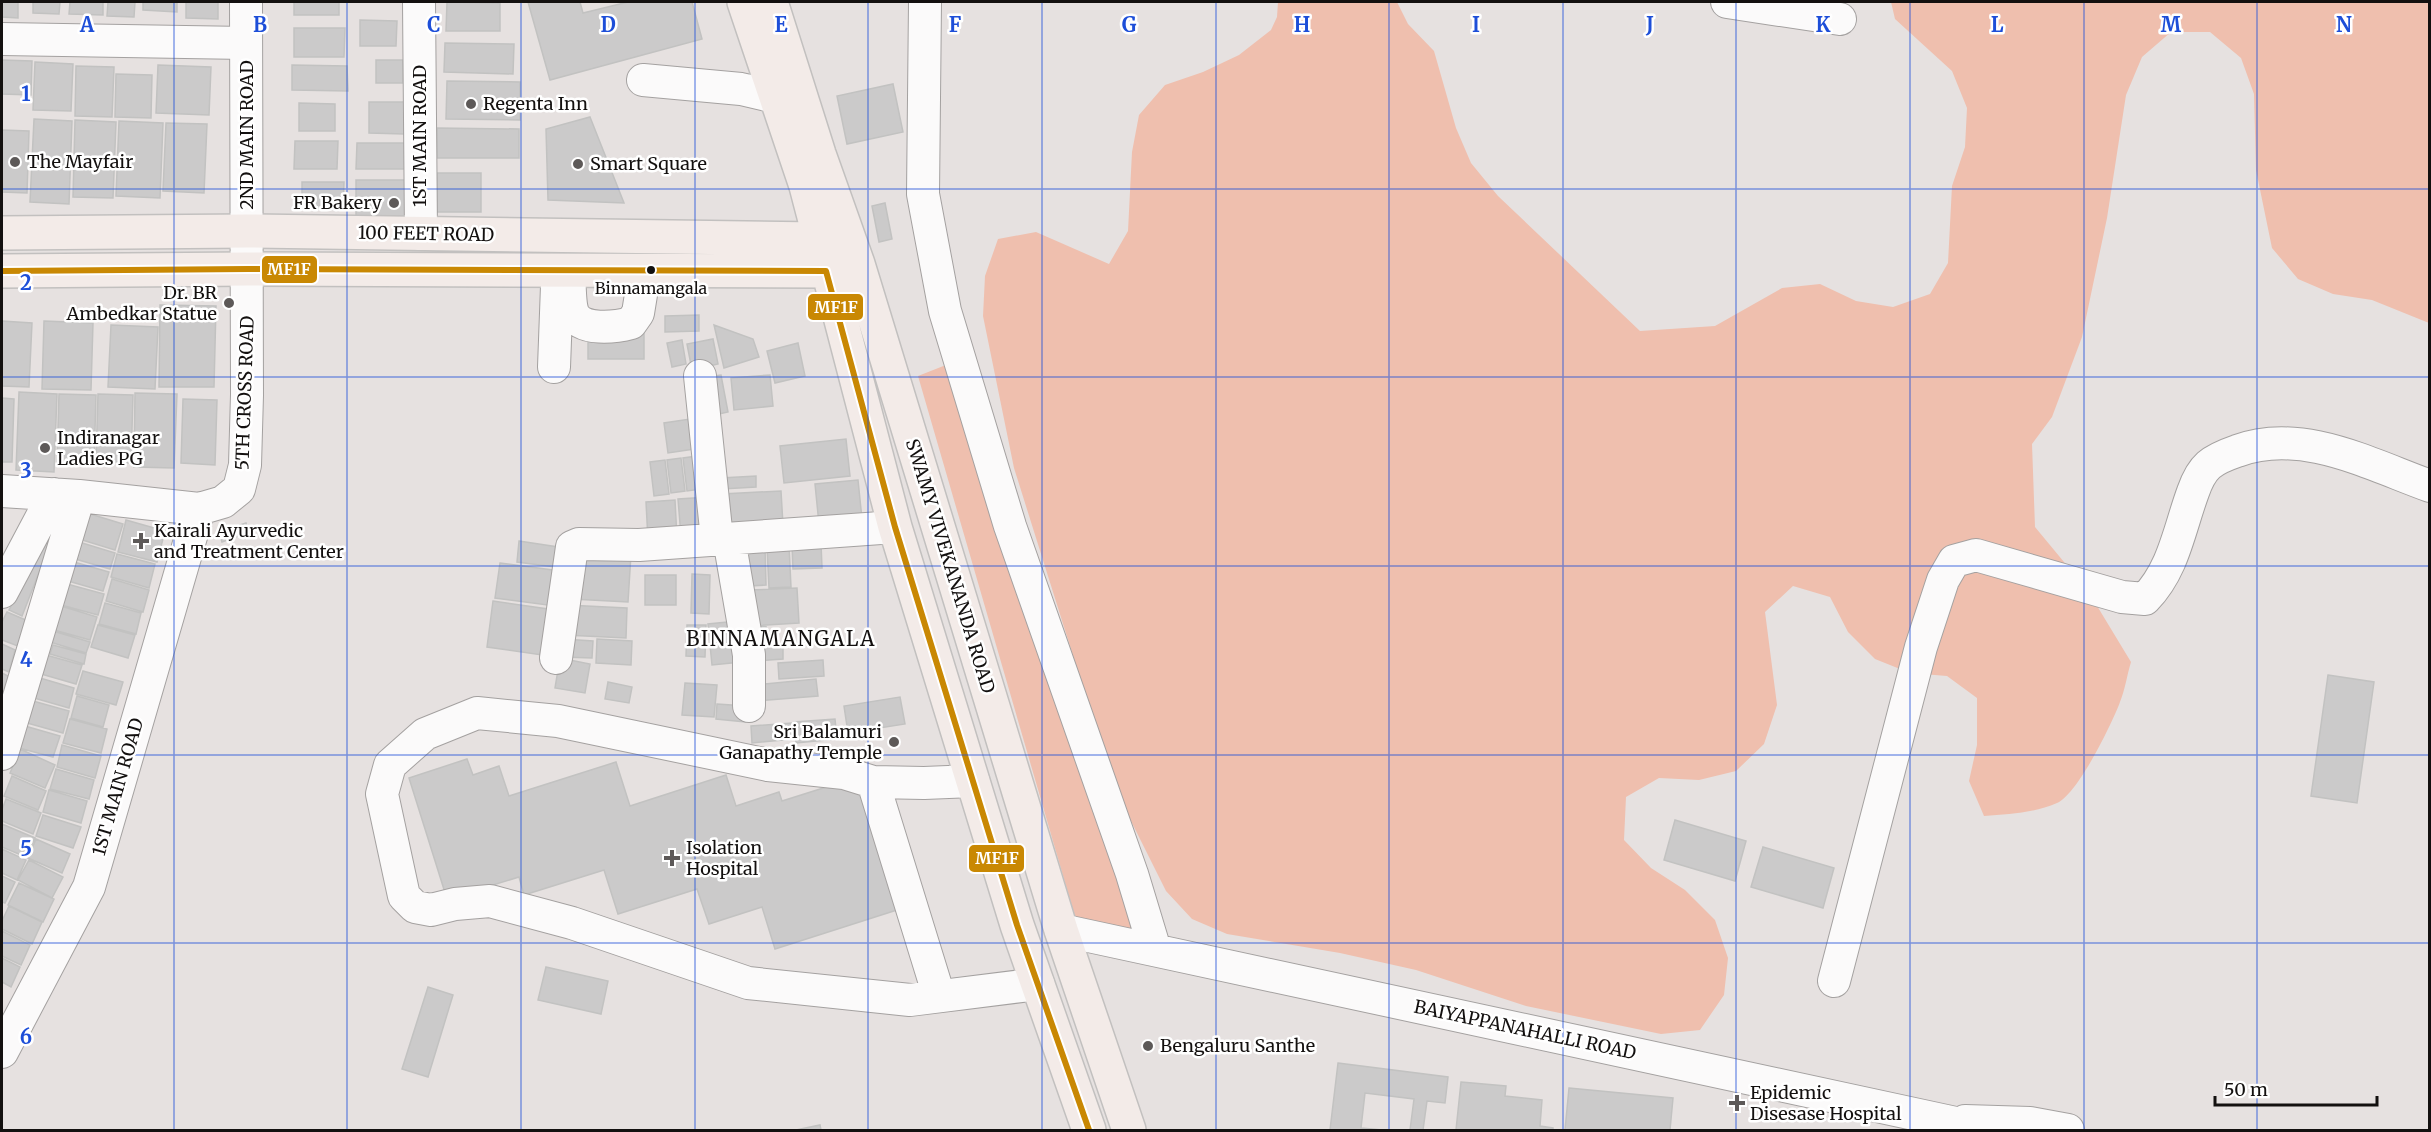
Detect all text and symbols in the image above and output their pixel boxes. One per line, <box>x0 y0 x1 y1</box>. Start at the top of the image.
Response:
text: A <box>79 12 95 37</box>
text: B <box>253 12 267 37</box>
text: C <box>427 12 441 37</box>
text: D <box>600 12 616 37</box>
text: E <box>774 12 788 37</box>
text: F <box>949 12 962 37</box>
text: G <box>1122 12 1137 37</box>
text: H <box>1294 12 1310 37</box>
text: I <box>1472 12 1480 37</box>
text: J <box>1645 12 1654 37</box>
text: K <box>1816 12 1831 37</box>
text: L <box>1991 12 2004 37</box>
text: M <box>2161 12 2182 37</box>
text: N <box>2336 12 2352 37</box>
street label: 2ND MAIN ROAD <box>235 60 258 210</box>
street label: 1ST MAIN ROAD <box>408 65 431 207</box>
text: 1 <box>21 81 31 106</box>
place label: Regenta Inn <box>483 92 588 115</box>
marker: Regenta Inn <box>464 97 478 111</box>
place label: The Mayfair <box>27 150 133 173</box>
place label: Smart Square <box>590 152 707 175</box>
marker: The Mayfair <box>8 155 22 169</box>
marker: Smart Square <box>571 157 585 171</box>
place label: FR Bakery <box>293 191 383 214</box>
marker: FR Bakery <box>387 196 401 210</box>
street label: 100 FEET ROAD <box>358 221 494 246</box>
line badge: MF1F <box>261 255 318 284</box>
text: MF1F <box>267 259 311 279</box>
marker: Binnamangala <box>645 264 657 276</box>
text: 2 <box>20 270 32 295</box>
place label: Binnamangala <box>595 278 708 298</box>
place label: Dr. BR Ambedkar Statue <box>66 281 217 325</box>
line badge: MF1F <box>807 293 864 321</box>
marker: Dr. BR Ambedkar Statue <box>222 296 236 310</box>
text: MF1F <box>814 297 858 317</box>
street label: 5TH CROSS ROAD <box>230 315 259 471</box>
place label: Indiranagar Ladies PG <box>57 426 160 470</box>
street label: SWAMY VIVEKANANDA ROAD <box>901 436 1000 696</box>
marker: Indiranagar Ladies PG <box>38 441 52 455</box>
text: 3 <box>20 458 32 483</box>
place label: Kairali Ayurvedic and Treatment Center <box>154 519 344 563</box>
marker: Kairali Ayurvedic and Treatment Center <box>132 532 150 550</box>
district label: BINNAMANGALA <box>686 626 876 651</box>
text: 4 <box>20 647 33 672</box>
street label: 1ST MAIN ROAD <box>87 715 148 858</box>
place label: Sri Balamuri Ganapathy Temple <box>719 720 882 764</box>
marker: Sri Balamuri Ganapathy Temple <box>887 735 901 749</box>
text: 5 <box>20 836 32 861</box>
place label: Isolation Hospital <box>686 836 762 880</box>
line badge: MF1F <box>968 844 1025 873</box>
text: MF1F <box>975 848 1019 868</box>
marker: Isolation Hospital <box>663 849 681 867</box>
street label: BAIYAPPANAHALLI ROAD <box>1412 995 1638 1064</box>
text: 6 <box>20 1024 32 1049</box>
place label: Bengaluru Santhe <box>1160 1034 1315 1057</box>
marker: Bengaluru Santhe <box>1141 1039 1155 1053</box>
scale bar <box>2215 1069 2377 1107</box>
text: 50 m <box>2224 1078 2268 1101</box>
place label: Epidemic Disesase Hospital <box>1750 1081 1902 1125</box>
marker: Epidemic Disesase Hospital <box>1728 1094 1746 1112</box>

